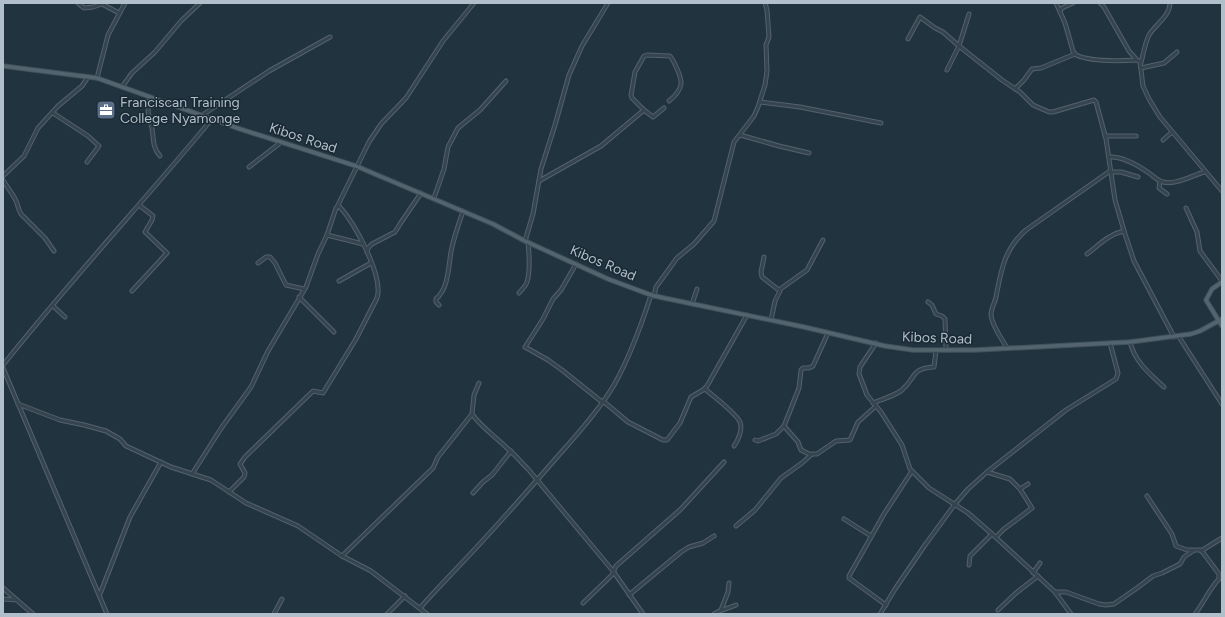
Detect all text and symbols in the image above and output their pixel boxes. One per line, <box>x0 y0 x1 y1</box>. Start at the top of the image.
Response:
place label: Franciscan Training College Nyamonge <box>120 94 241 127</box>
office icon: Franciscan Training College Nyamonge <box>95 99 117 121</box>
street label: Kibos Road <box>267 119 339 157</box>
street label: Kibos Road <box>567 241 639 285</box>
street label: Kibos Road <box>902 328 972 348</box>

